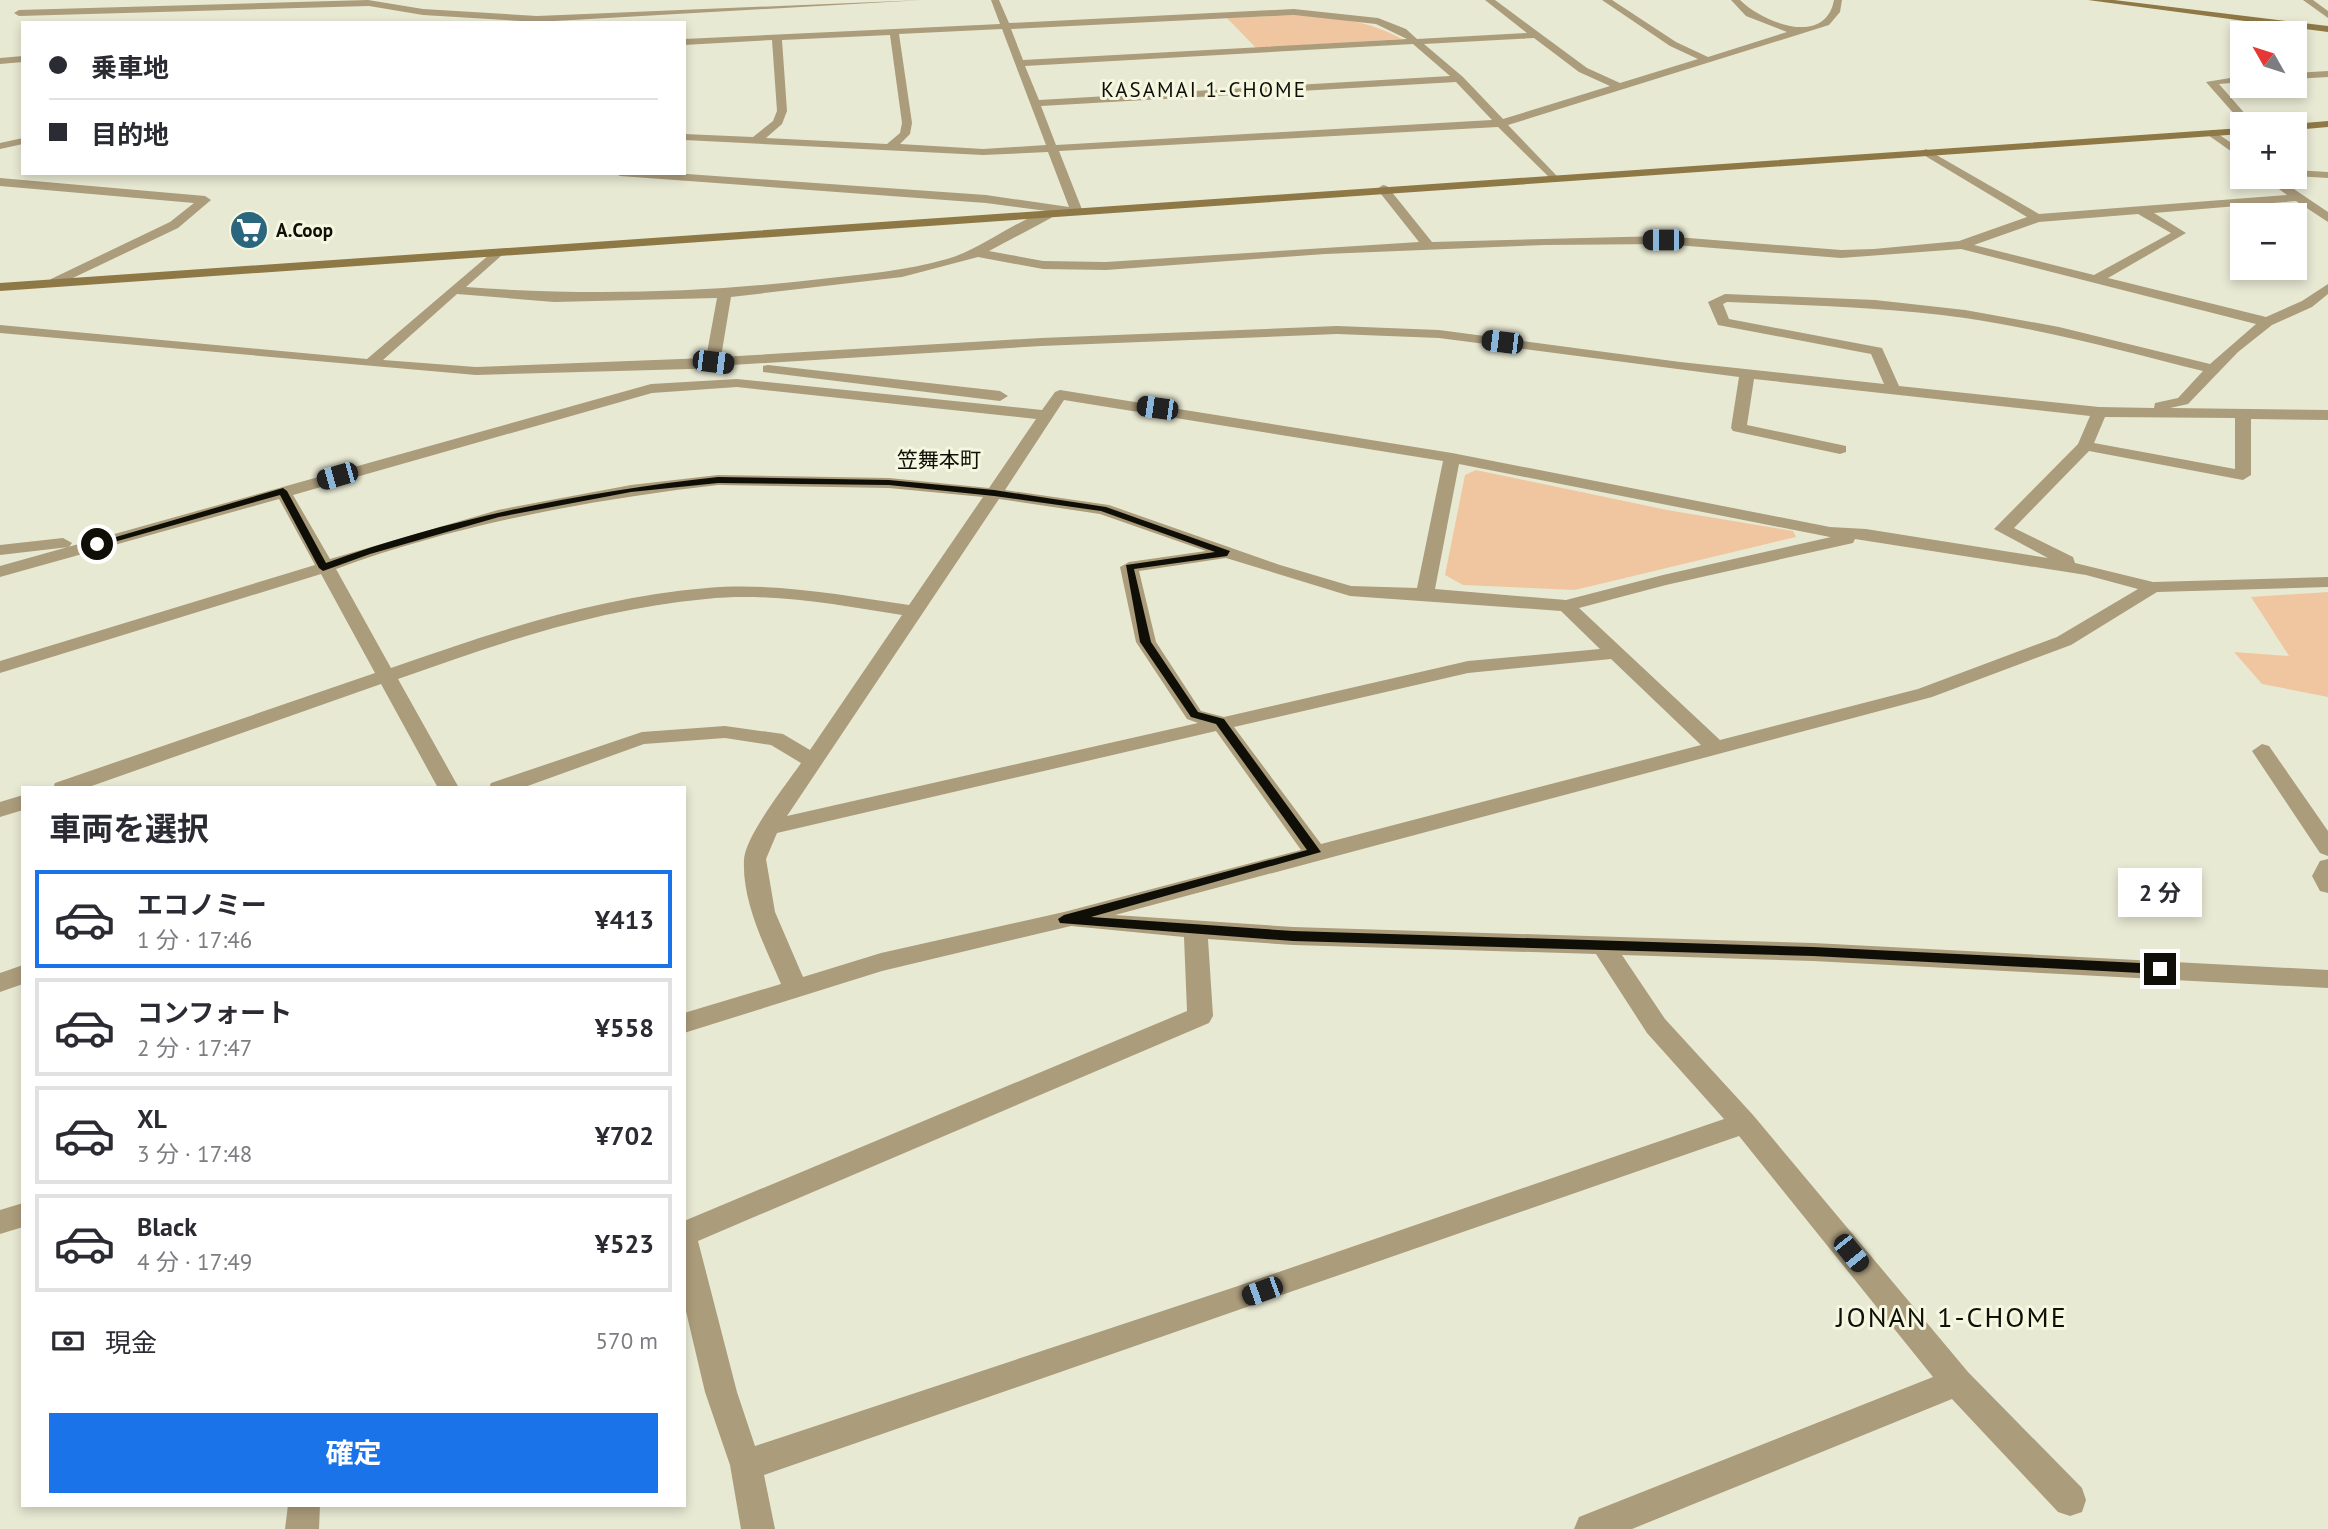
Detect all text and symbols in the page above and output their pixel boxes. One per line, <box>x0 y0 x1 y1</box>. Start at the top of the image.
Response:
north arrow <box>2230 21 2306 98</box>
map controls <box>2230 21 2307 280</box>
text: 乗車地 <box>91 51 169 84</box>
district label: KASAMAI 1-CHOME <box>1101 76 1307 103</box>
button: + <box>2230 112 2307 189</box>
text: 目的地 <box>91 118 169 151</box>
button: − <box>2230 203 2307 280</box>
supermarket icon: A.Coop <box>228 209 270 251</box>
place label: A.Coop <box>276 218 333 242</box>
car <box>1643 230 1685 251</box>
car <box>1480 329 1525 355</box>
car <box>691 349 736 375</box>
car <box>1135 395 1180 421</box>
district label: 笠舞本町 <box>897 446 981 473</box>
car <box>314 460 361 492</box>
route start <box>81 528 113 560</box>
text: 車両を選択 <box>49 807 209 849</box>
callout: 2 分 <box>2118 867 2202 916</box>
text: 2 分 <box>2139 878 2181 907</box>
icon: car <box>53 888 116 951</box>
text: エコノミー <box>137 888 267 921</box>
text: ¥413 <box>595 903 654 936</box>
text: 1 分 · 17:46 <box>137 925 252 954</box>
route end <box>2144 953 2176 985</box>
icon: car <box>53 996 116 1059</box>
text: コンフォート <box>137 996 292 1029</box>
text: ¥558 <box>595 1011 654 1044</box>
text: 2 分 · 17:47 <box>137 1033 252 1062</box>
text: XL <box>137 1102 167 1135</box>
icon: car <box>53 1104 116 1167</box>
text: ¥702 <box>595 1119 654 1152</box>
text: 3 分 · 17:48 <box>137 1139 252 1168</box>
text: Black <box>137 1210 197 1243</box>
icon: car <box>53 1212 116 1275</box>
text: ¥523 <box>595 1227 654 1260</box>
car <box>1830 1230 1873 1276</box>
text: 4 分 · 17:49 <box>137 1247 252 1276</box>
car <box>1239 1274 1286 1308</box>
district label: JONAN 1-CHOME <box>1835 1298 2068 1335</box>
icon: cash <box>49 1322 87 1360</box>
text: 現金 <box>105 1326 157 1359</box>
text: 570 m <box>596 1326 658 1355</box>
button: 確定 <box>49 1413 658 1493</box>

